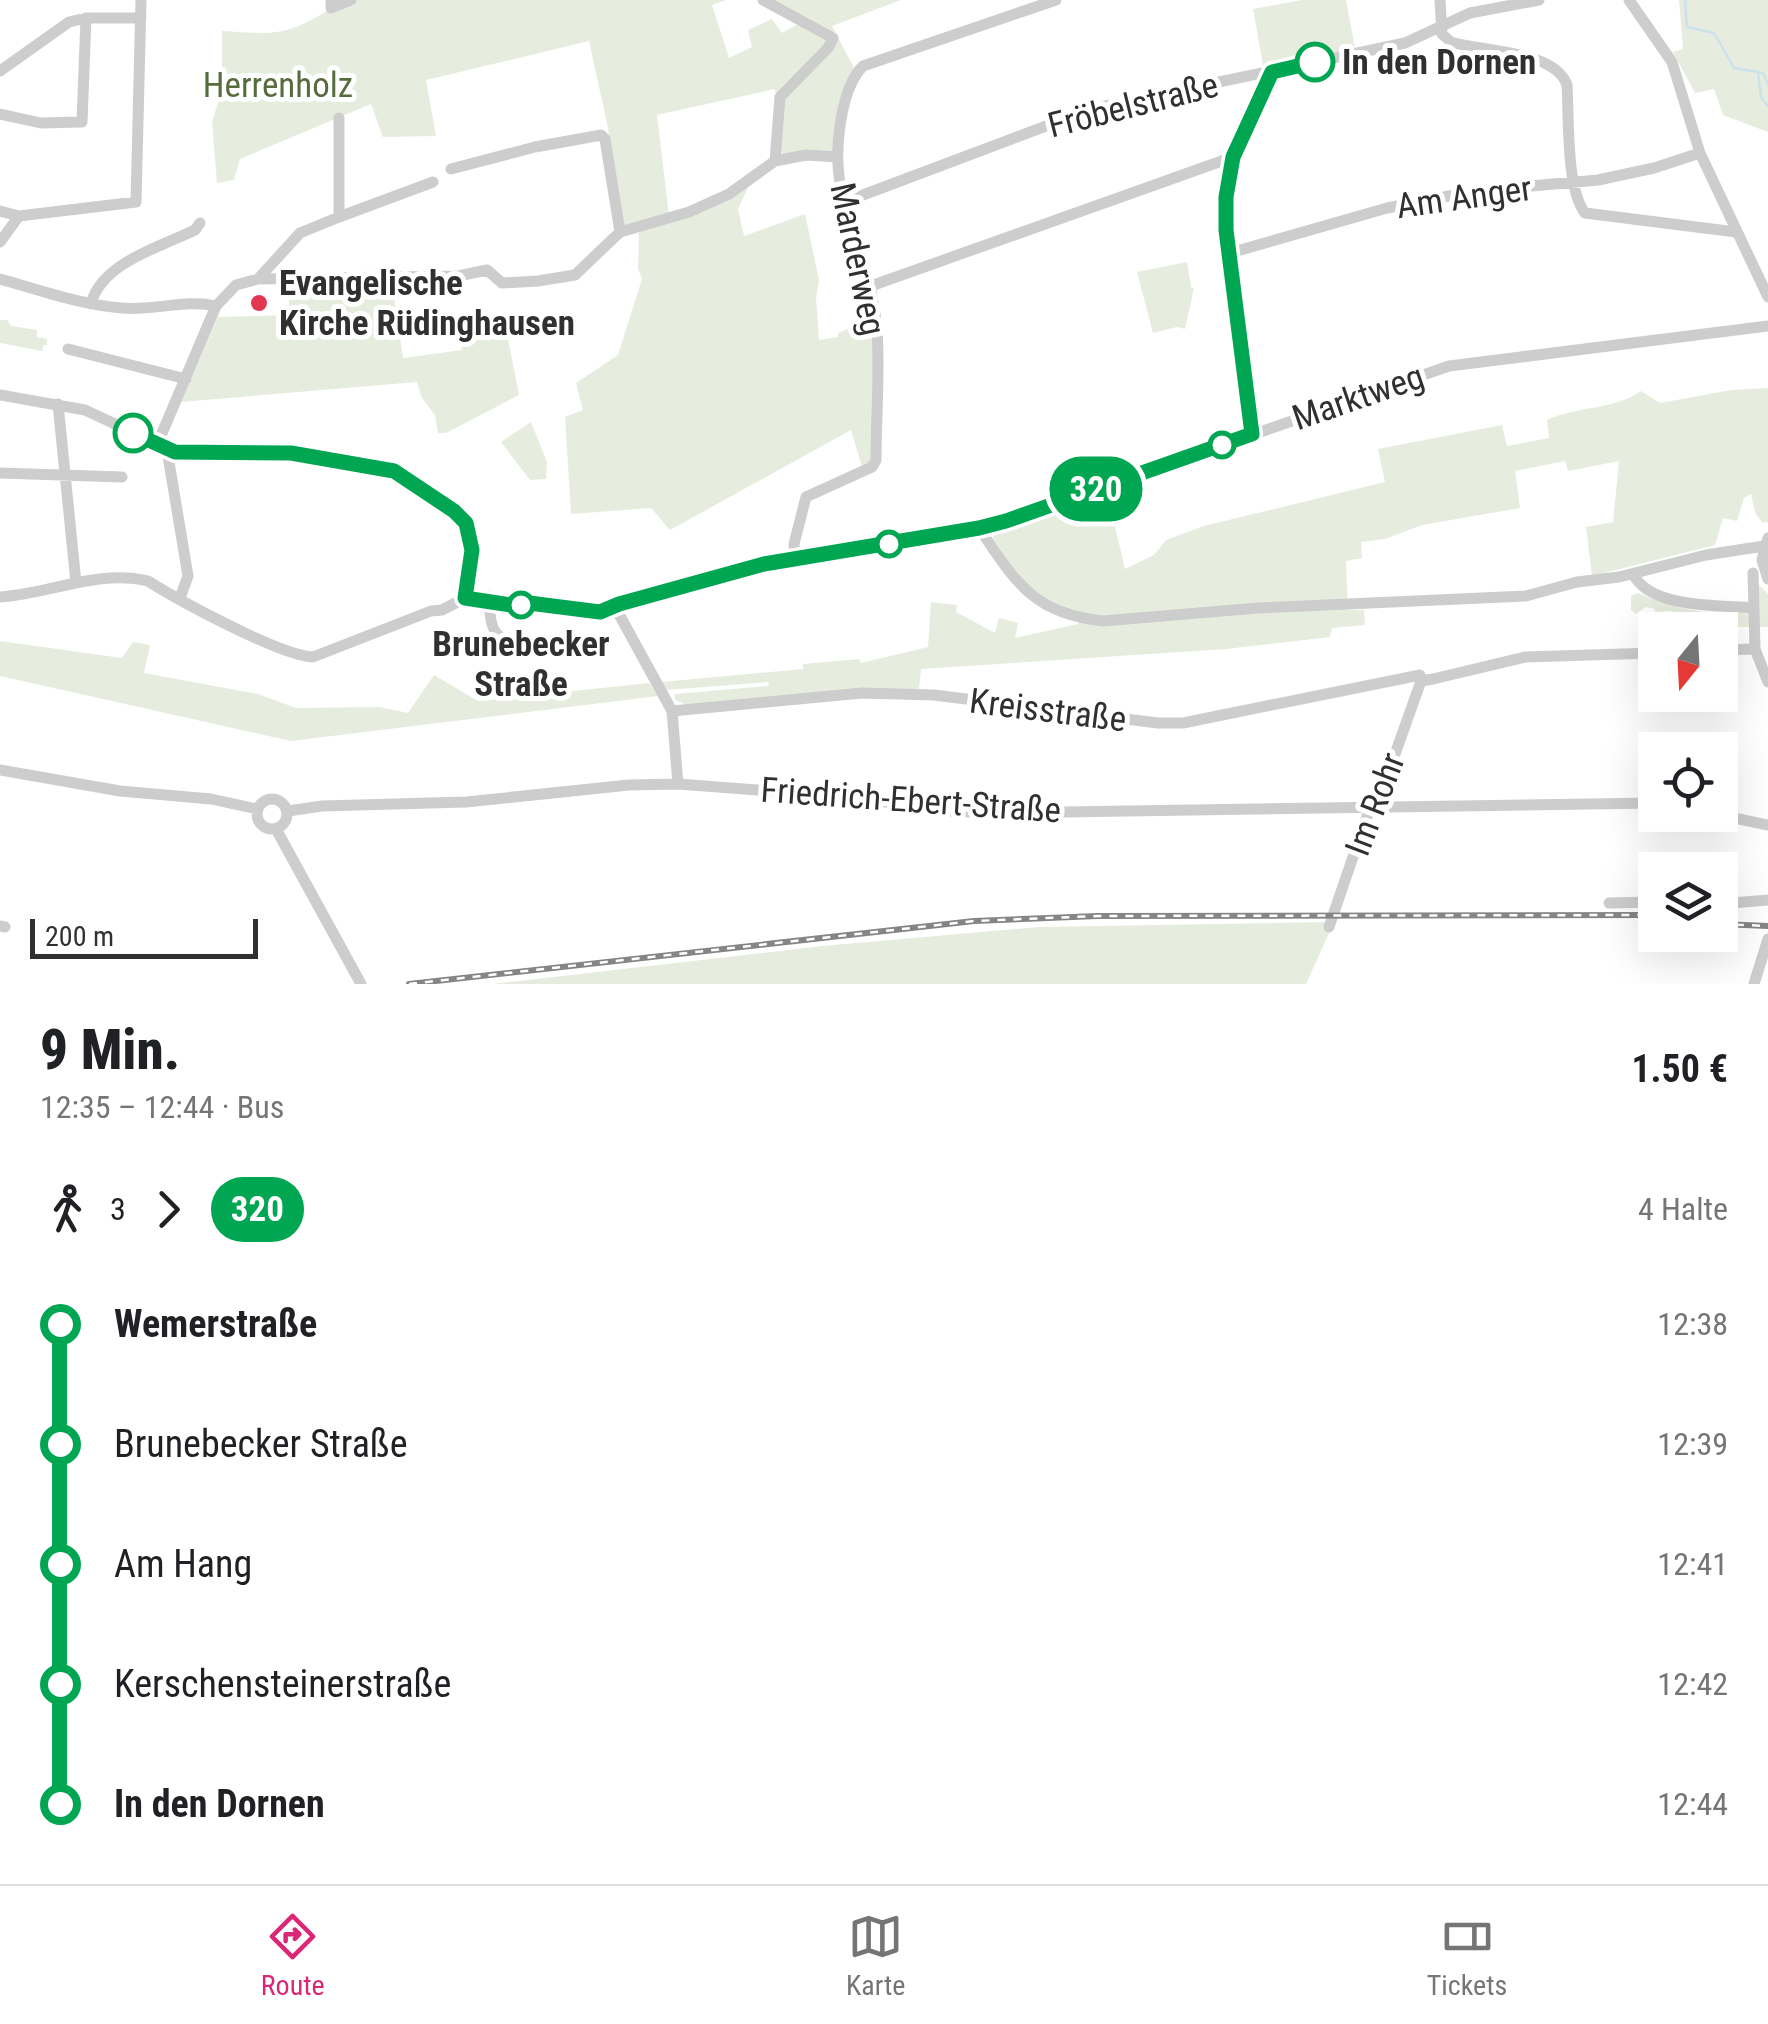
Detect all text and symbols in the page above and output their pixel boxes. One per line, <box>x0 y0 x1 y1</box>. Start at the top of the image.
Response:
place label: In den Dornen <box>1342 42 1536 83</box>
marker: In den Dornen <box>1296 43 1334 81</box>
park label: Herrenholz <box>203 65 353 106</box>
street label: Fröbelstraße <box>1044 65 1222 146</box>
street label: Am Anger <box>1394 168 1534 227</box>
street label: Marderweg <box>821 179 894 339</box>
place label: Evangelische Kirche Rüdinghausen <box>279 263 575 344</box>
marker: Evangelische Kirche Rüdinghausen <box>248 292 270 314</box>
street label: Marktweg <box>1287 356 1429 439</box>
unlabelled marker <box>114 414 152 452</box>
unlabelled marker <box>1209 432 1235 458</box>
line badge: 320 <box>1038 456 1154 522</box>
text: 320 <box>1069 469 1123 510</box>
unlabelled marker <box>876 531 902 557</box>
marker: Brunebecker Straße <box>508 592 534 618</box>
north arrow <box>1638 612 1738 712</box>
map controls <box>1638 612 1738 952</box>
place label: Brunebecker Straße <box>432 624 610 705</box>
street label: Kreisstraße <box>967 681 1129 740</box>
button: locate <box>1638 732 1738 832</box>
street label: Im Rohr <box>1337 747 1414 861</box>
street label: Friedrich-Ebert-Straße <box>759 770 1062 831</box>
button: layers <box>1638 852 1738 952</box>
scale bar <box>30 914 258 958</box>
text: 200 m <box>45 920 114 953</box>
text: 9 Min. <box>40 1018 180 1082</box>
text: 1.50 € <box>1631 1047 1728 1091</box>
text: 12:35 – 12:44 · Bus <box>40 1088 284 1126</box>
icon: walk <box>40 1182 95 1237</box>
icon: forward <box>141 1182 196 1237</box>
text: 320 <box>231 1189 284 1230</box>
text: 3 <box>110 1190 126 1228</box>
text: 4 Halte <box>1638 1190 1728 1228</box>
text: Wemerstraße <box>114 1302 317 1346</box>
text: 12:38 <box>1657 1305 1728 1343</box>
text: Brunebecker Straße <box>114 1422 408 1466</box>
text: 12:39 <box>1657 1425 1728 1463</box>
text: Am Hang <box>114 1542 252 1586</box>
text: 12:41 <box>1657 1545 1728 1583</box>
text: Kerschensteinerstraße <box>114 1662 451 1706</box>
text: 12:42 <box>1657 1665 1728 1703</box>
text: In den Dornen <box>114 1782 325 1826</box>
text: 12:44 <box>1657 1785 1728 1823</box>
tab: Route <box>261 1909 325 2002</box>
tab: Karte <box>846 1909 905 2002</box>
tab: Tickets <box>1427 1909 1507 2002</box>

